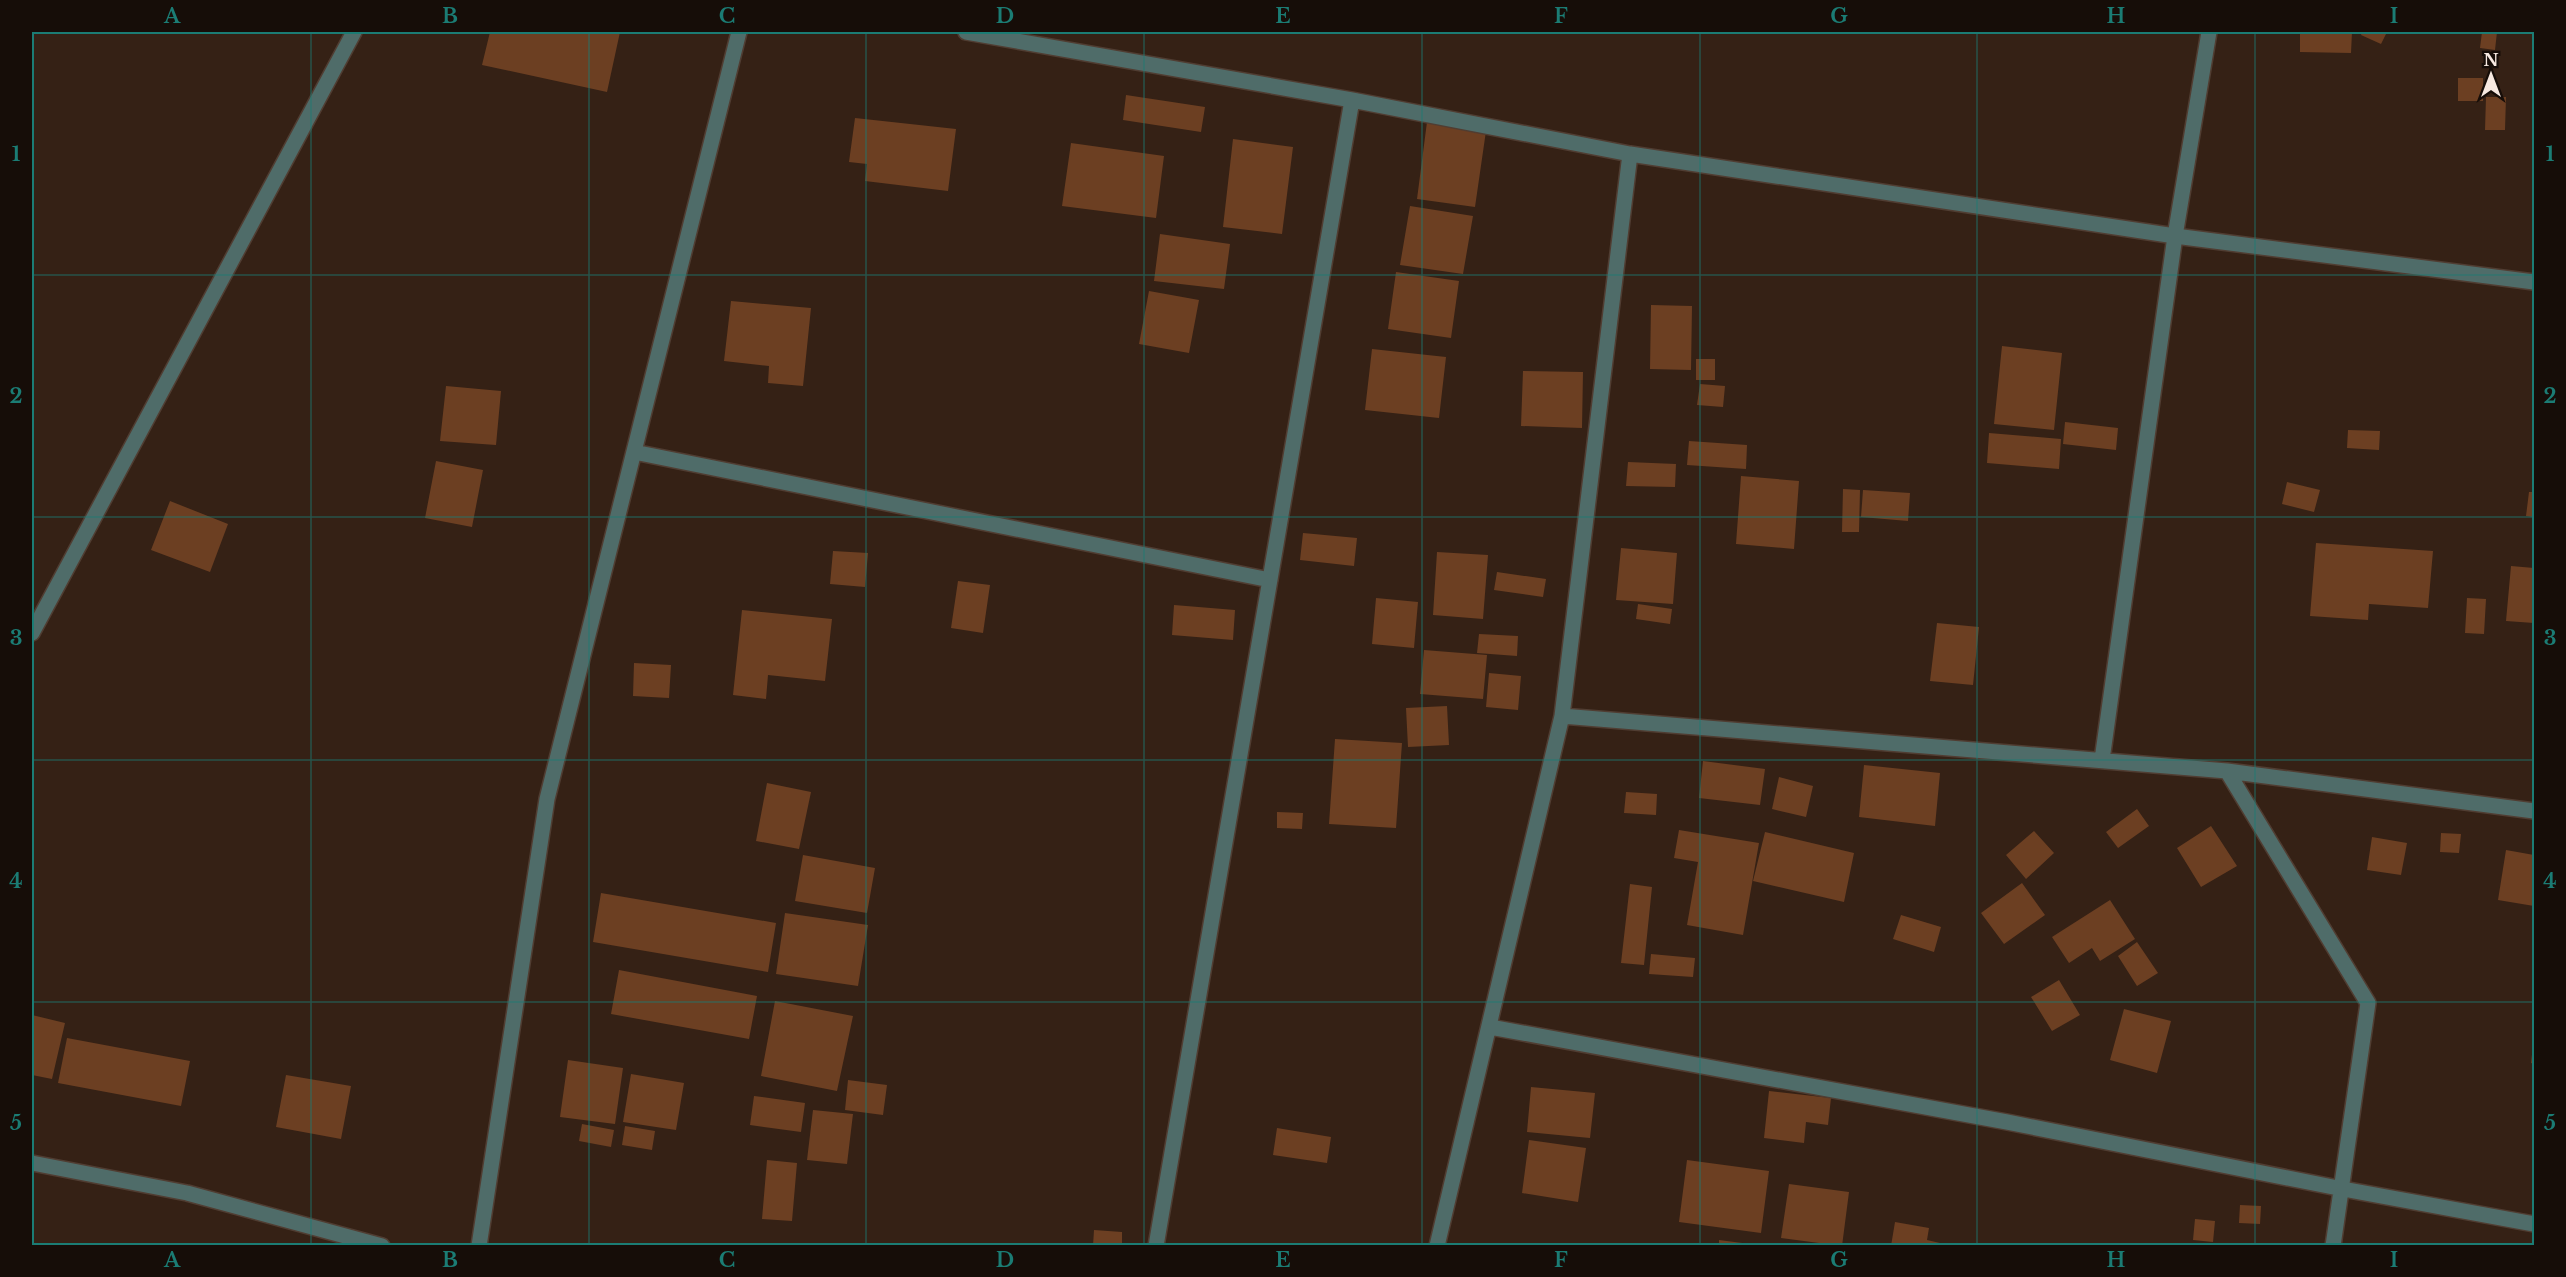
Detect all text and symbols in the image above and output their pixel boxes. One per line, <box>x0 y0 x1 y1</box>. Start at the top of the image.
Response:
text: A <box>163 4 181 28</box>
text: B <box>442 4 458 28</box>
text: C <box>719 4 735 28</box>
text: D <box>996 4 1014 28</box>
text: E <box>1275 4 1291 28</box>
text: F <box>1554 4 1568 28</box>
text: G <box>1830 4 1848 28</box>
text: H <box>2107 4 2126 28</box>
text: I <box>2390 4 2398 28</box>
north arrow <box>2461 45 2521 105</box>
text: N <box>2483 50 2499 70</box>
text: 1 <box>12 142 21 166</box>
text: 1 <box>2546 142 2555 166</box>
text: 2 <box>9 384 23 408</box>
text: 2 <box>2543 384 2557 408</box>
text: 3 <box>10 626 22 650</box>
text: 3 <box>2544 626 2556 650</box>
text: 4 <box>9 869 23 893</box>
text: 4 <box>2543 869 2557 893</box>
text: 5 <box>10 1111 22 1135</box>
text: 5 <box>2544 1111 2556 1135</box>
text: A <box>163 1248 181 1272</box>
text: B <box>442 1248 458 1272</box>
text: C <box>719 1248 735 1272</box>
text: D <box>996 1248 1014 1272</box>
text: E <box>1275 1248 1291 1272</box>
text: F <box>1554 1248 1568 1272</box>
text: G <box>1830 1248 1848 1272</box>
text: H <box>2107 1248 2126 1272</box>
text: I <box>2390 1248 2398 1272</box>

